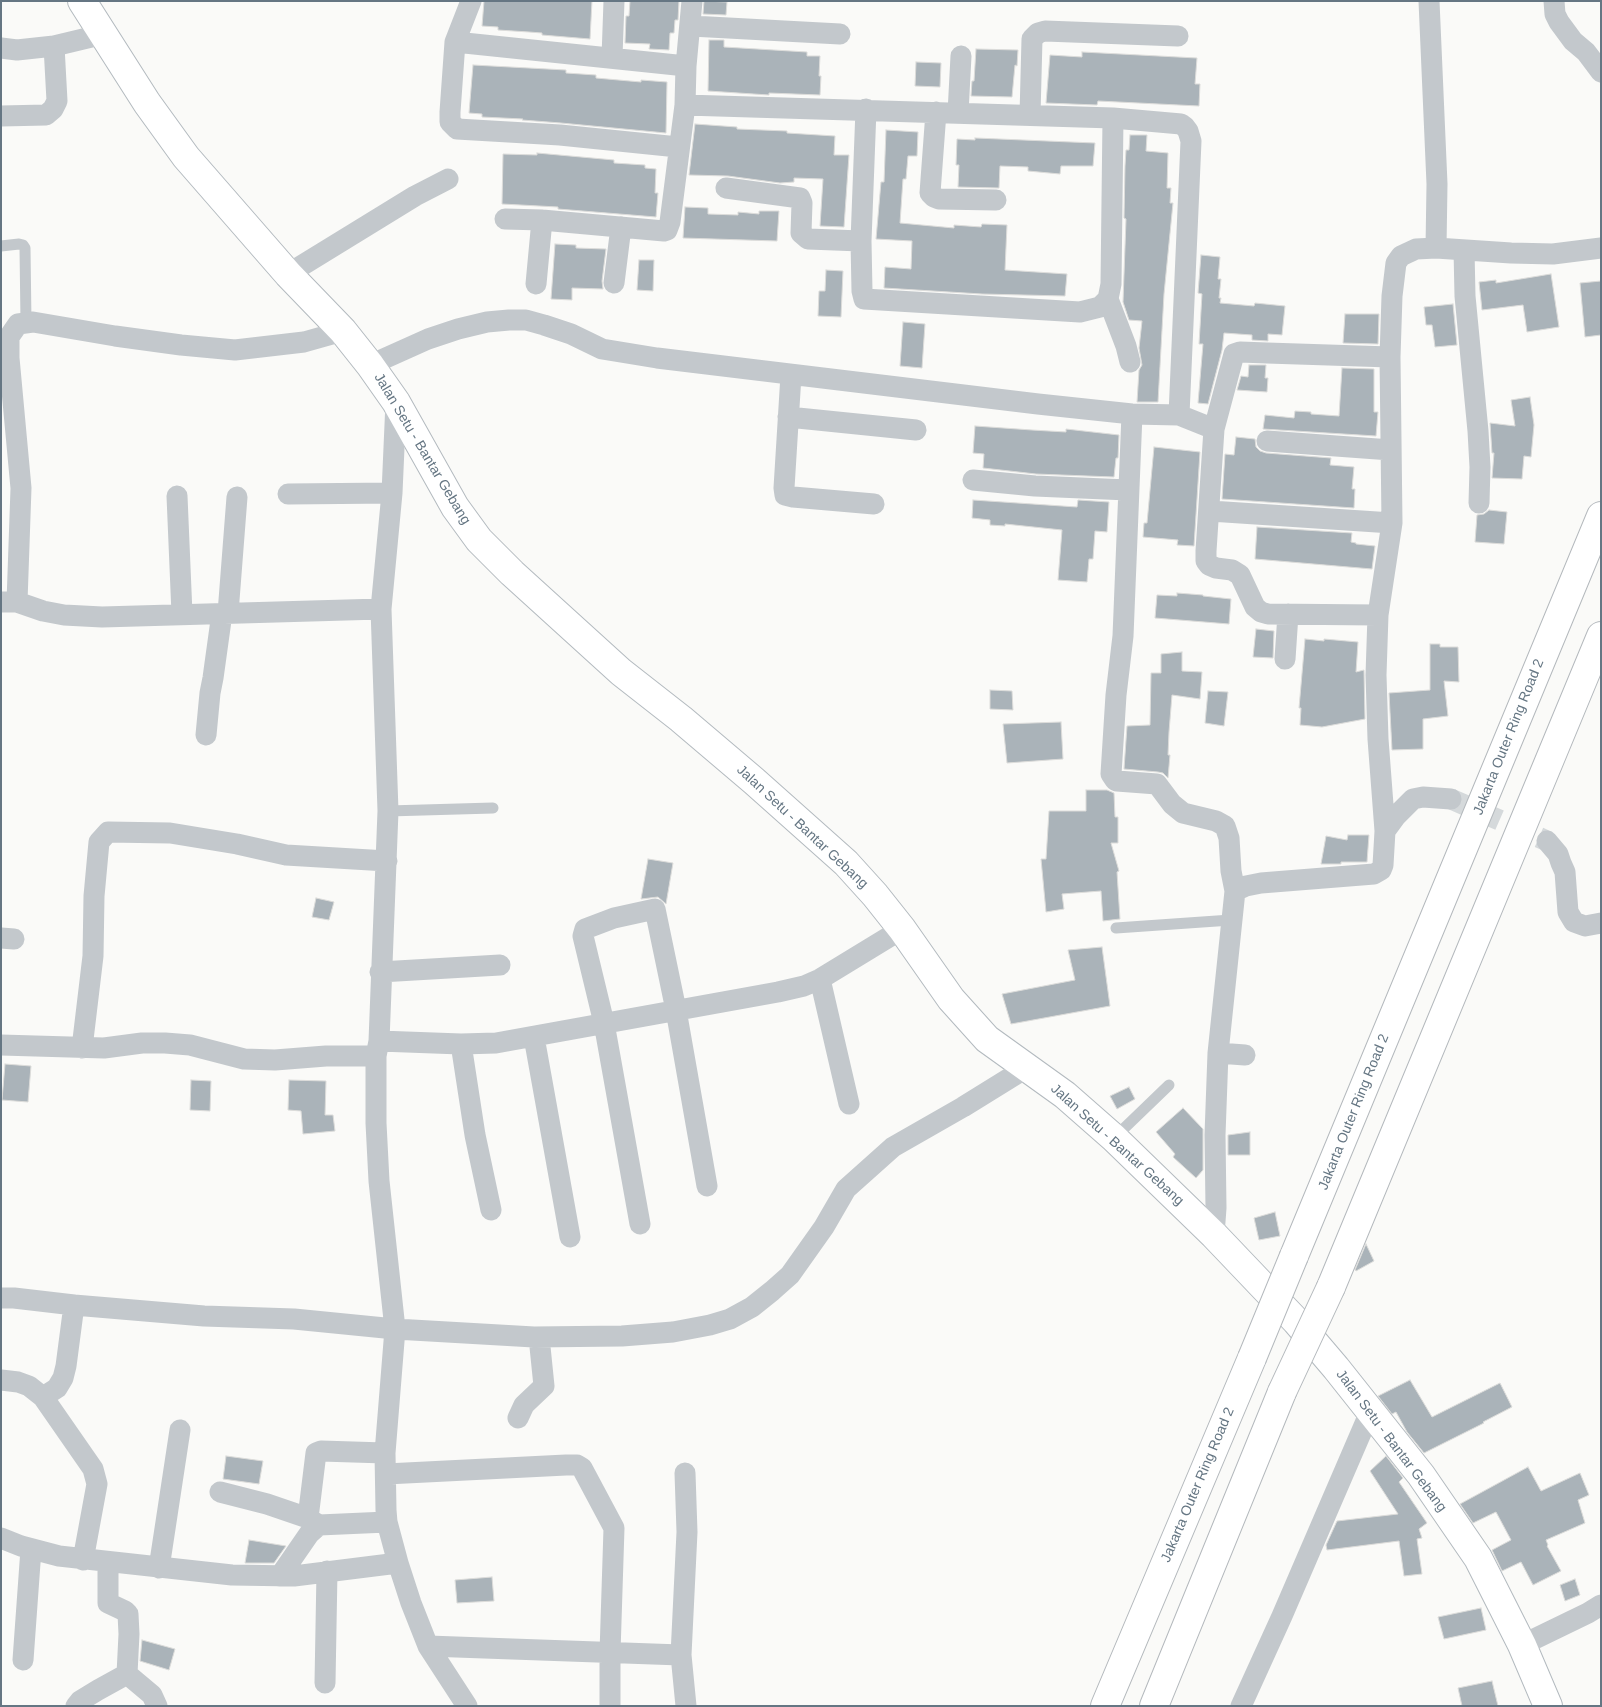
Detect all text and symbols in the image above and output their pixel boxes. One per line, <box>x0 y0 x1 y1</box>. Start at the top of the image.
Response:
street label: Jalan Setu - Bantar Gebang <box>370 370 474 528</box>
street label: Jakarta Outer Ring Road 2 <box>1470 657 1548 817</box>
street label: Jalan Setu - Bantar Gebang <box>733 762 871 892</box>
street label: Jakarta Outer Ring Road 2 <box>1315 1032 1393 1192</box>
street label: Jalan Setu - Bantar Gebang <box>1047 1081 1187 1209</box>
street label: Jalan Setu - Bantar Gebang <box>1332 1367 1450 1515</box>
street label: Jakarta Outer Ring Road 2 <box>1158 1405 1238 1565</box>

